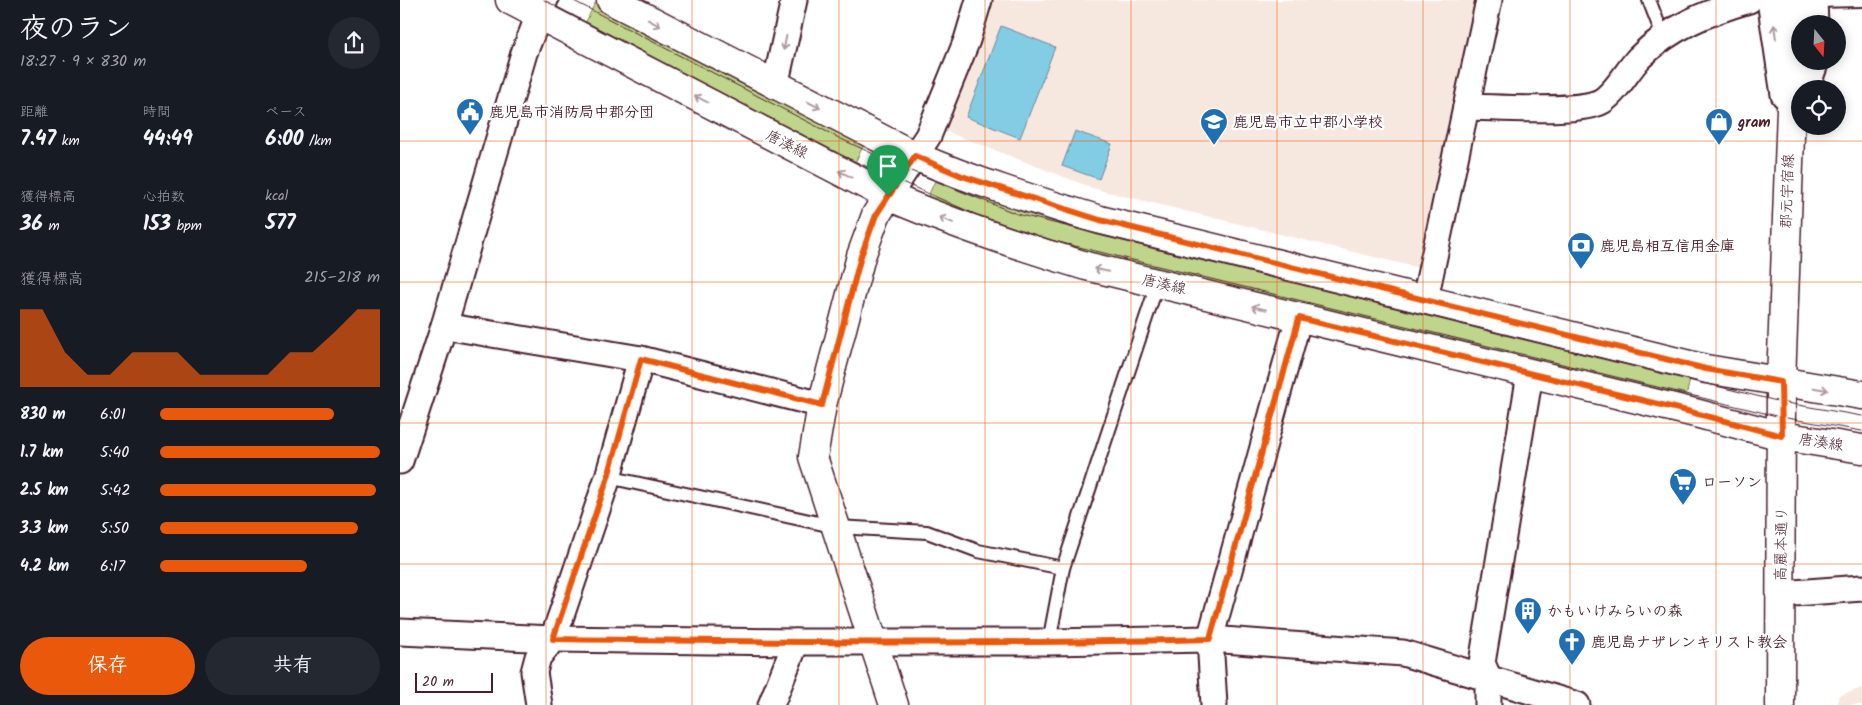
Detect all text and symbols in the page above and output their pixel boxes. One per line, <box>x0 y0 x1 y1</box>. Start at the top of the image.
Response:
text: 夜のラン <box>20 7 132 52</box>
north arrow <box>1791 15 1846 70</box>
map controls <box>1791 15 1846 135</box>
button: share <box>328 17 380 69</box>
one-way arrow <box>646 19 661 28</box>
one-way arrow <box>1769 24 1779 40</box>
one-way arrow <box>779 35 789 51</box>
text: 18:27 · 9 × 830 m <box>20 49 146 74</box>
button: locate <box>1791 80 1846 135</box>
one-way arrow <box>693 94 708 104</box>
public building icon: 鹿児島市消防局中郡分団 <box>455 97 485 136</box>
text: 距離 <box>20 101 48 123</box>
text: 時間 <box>143 101 171 123</box>
text: ペース <box>265 101 307 123</box>
place label: 鹿児島市消防局中郡分団 <box>489 101 654 125</box>
one-way arrow <box>806 101 821 110</box>
school or university icon: 鹿児島市立中郡小学校 <box>1199 107 1229 146</box>
shop icon: gram <box>1704 107 1734 146</box>
place label: 鹿児島市立中郡小学校 <box>1233 111 1383 135</box>
place label: gram <box>1737 111 1771 135</box>
text: 7.47 <box>20 123 56 156</box>
text: 44:49 <box>143 123 193 156</box>
text: 6:00 <box>265 123 303 156</box>
street label: 唐湊線 <box>761 124 812 166</box>
text: km <box>56 130 80 152</box>
text: /km <box>303 130 332 152</box>
pin <box>867 145 909 196</box>
icon: arrive <box>874 152 902 180</box>
street label: 郡元宇宿線 <box>1775 153 1801 229</box>
one-way arrow <box>838 169 853 178</box>
text: kcal <box>265 185 288 207</box>
text: 獲得標高 <box>20 186 76 208</box>
text: 心拍数 <box>143 186 185 208</box>
text: 577 <box>265 207 296 240</box>
text: 36 <box>20 208 43 241</box>
text: 153 <box>143 208 171 241</box>
text: m <box>43 215 60 237</box>
text: bpm <box>171 215 202 237</box>
one-way arrow <box>939 215 954 225</box>
bank icon: 鹿児島相互信用金庫 <box>1566 231 1596 270</box>
place label: 鹿児島相互信用金庫 <box>1600 235 1735 259</box>
text: 215–218 m <box>304 265 380 290</box>
one-way arrow <box>1093 265 1109 274</box>
text: 獲得標高 <box>20 267 84 292</box>
street label: 唐湊線 <box>1139 268 1188 302</box>
one-way arrow <box>1251 302 1267 312</box>
one-way arrow <box>1813 384 1829 394</box>
text: 830 m <box>20 402 66 427</box>
text: 6:01 <box>100 402 126 427</box>
street label: 唐湊線 <box>1797 428 1845 458</box>
text: 1.7 km <box>20 440 63 465</box>
text: 5:40 <box>100 440 129 465</box>
supermarket icon: ローソン <box>1668 467 1698 506</box>
place label: ローソン <box>1702 471 1762 495</box>
text: 2.5 km <box>20 478 68 503</box>
text: 5:42 <box>100 478 131 503</box>
street label: 高麗本通り <box>1769 506 1795 582</box>
text: 3.3 km <box>20 516 68 541</box>
text: 5:50 <box>100 516 129 541</box>
text: 4.2 km <box>20 554 69 579</box>
text: 6:17 <box>100 554 125 579</box>
building icon: かもいけみらいの森 <box>1513 596 1543 635</box>
place label: かもいけみらいの森 <box>1547 600 1682 624</box>
church icon: 鹿児島ナザレンキリスト教会 <box>1557 627 1587 666</box>
place label: 鹿児島ナザレンキリスト教会 <box>1591 631 1787 655</box>
button: 保存 <box>20 637 195 695</box>
button: 共有 <box>205 637 380 695</box>
scale bar <box>415 670 492 693</box>
text: 20 m <box>422 671 454 693</box>

